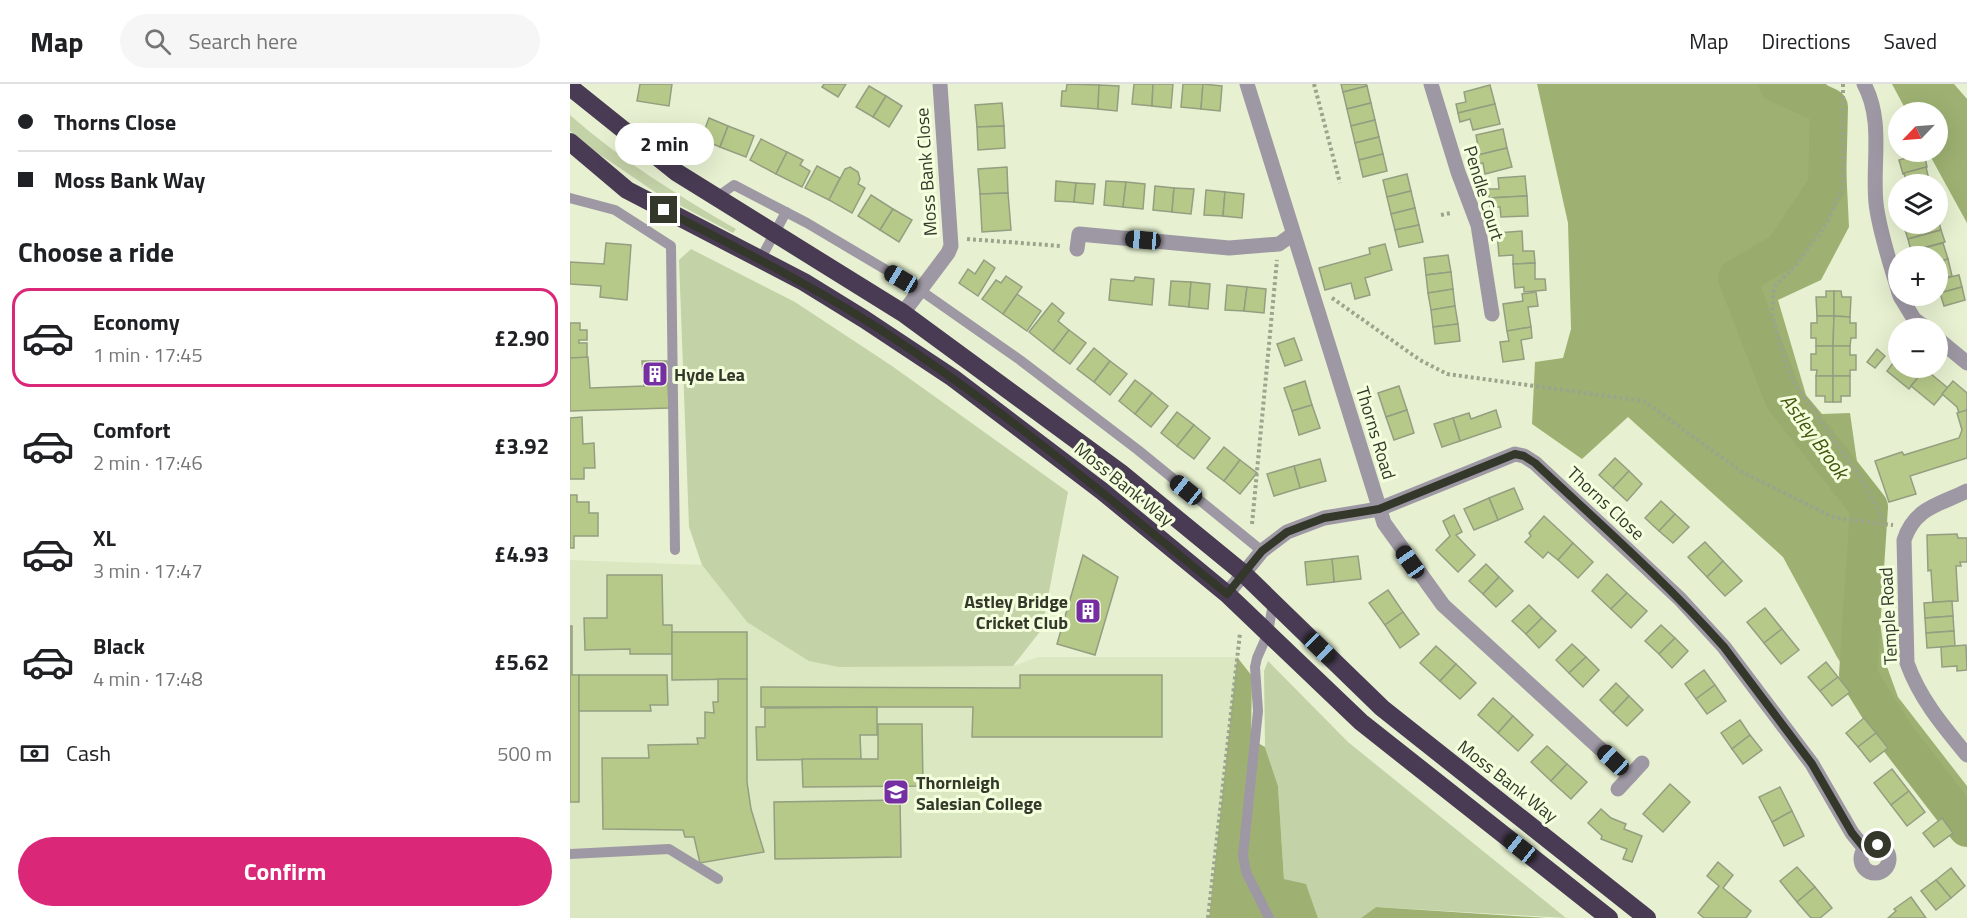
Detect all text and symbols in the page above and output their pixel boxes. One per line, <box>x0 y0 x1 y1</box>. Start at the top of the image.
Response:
search box <box>120 14 540 68</box>
text: Map <box>30 20 84 63</box>
text: Search here <box>189 24 298 58</box>
icon: search <box>141 25 174 58</box>
text: Map <box>1689 25 1729 57</box>
text: Directions <box>1762 25 1851 57</box>
text: Saved <box>1884 25 1937 57</box>
north arrow <box>1888 102 1948 162</box>
map controls <box>1888 102 1948 378</box>
text: Thorns Close <box>54 105 176 139</box>
street label: Moss Bank Close <box>908 107 944 237</box>
callout: 2 min <box>614 123 714 165</box>
text: 2 min <box>640 128 689 159</box>
street label: Pendle Court <box>1457 143 1511 244</box>
text: Moss Bank Way <box>54 163 205 197</box>
button: layers <box>1888 174 1948 234</box>
route end <box>650 196 677 223</box>
car <box>1124 229 1162 251</box>
text: Choose a ride <box>18 231 174 272</box>
button: + <box>1888 246 1948 306</box>
car <box>881 262 921 296</box>
text: Economy <box>93 305 180 339</box>
icon: car <box>21 311 75 365</box>
button: − <box>1888 318 1948 378</box>
text: £2.90 <box>494 321 549 355</box>
text: 1 min · 17:45 <box>93 339 203 370</box>
building icon: Hyde Lea <box>640 359 670 389</box>
place label: Hyde Lea <box>674 361 745 388</box>
street label: Thorns Road <box>1349 383 1403 483</box>
water label: Astley Brook <box>1773 387 1858 487</box>
text: Comfort <box>93 413 171 447</box>
icon: car <box>21 419 75 473</box>
text: £3.92 <box>494 429 549 463</box>
street label: Moss Bank Way <box>1069 435 1180 533</box>
text: 2 min · 17:46 <box>93 447 203 478</box>
street label: Thorns Close <box>1561 460 1651 546</box>
car <box>1166 472 1206 508</box>
text: XL <box>93 521 116 555</box>
icon: car <box>21 527 75 581</box>
text: £4.93 <box>494 537 549 571</box>
car <box>1392 542 1428 582</box>
text: 3 min · 17:47 <box>93 555 203 586</box>
street label: Temple Road <box>1872 567 1904 665</box>
place label: Astley Bridge Cricket Club <box>964 588 1068 636</box>
building icon: Astley Bridge Cricket Club <box>1073 596 1103 626</box>
text: Black <box>93 629 145 663</box>
car <box>1301 629 1339 667</box>
icon: car <box>21 635 75 689</box>
text: £5.62 <box>494 645 549 679</box>
text: 4 min · 17:48 <box>93 663 203 694</box>
street label: Moss Bank Way <box>1452 733 1564 829</box>
text: Cash <box>66 736 111 770</box>
icon: cash <box>18 737 51 770</box>
text: 500 m <box>497 738 552 769</box>
car <box>1594 741 1632 779</box>
place label: Thornleigh Salesian College <box>916 769 1042 817</box>
school or university icon: Thornleigh Salesian College <box>881 777 911 807</box>
car <box>1500 830 1540 866</box>
route start <box>1864 831 1891 858</box>
button: Confirm <box>18 837 552 906</box>

